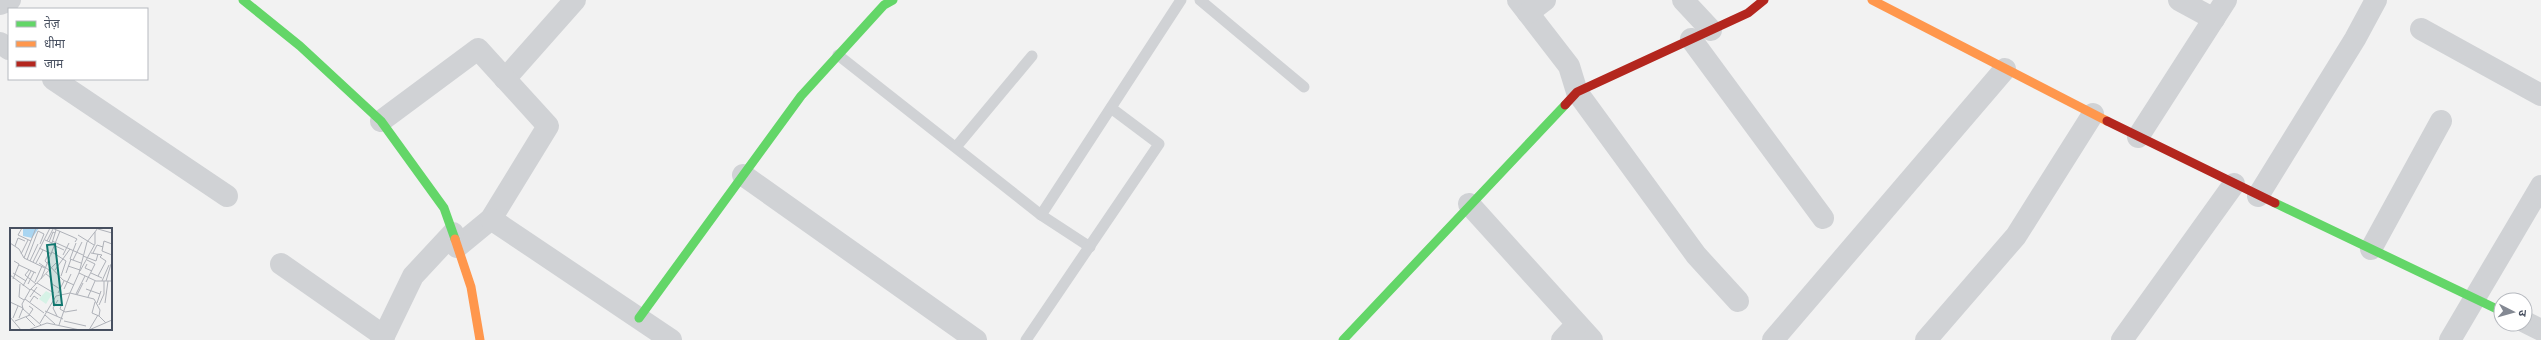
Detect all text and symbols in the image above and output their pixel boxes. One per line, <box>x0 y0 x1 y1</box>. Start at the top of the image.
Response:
legend <box>8 8 148 80</box>
text: तेज़ <box>44 16 61 31</box>
text: धीमा <box>44 36 66 51</box>
text: जाम <box>44 56 64 71</box>
inset map <box>10 228 112 330</box>
north arrow <box>2493 292 2533 332</box>
text: उ <box>2516 309 2530 318</box>

